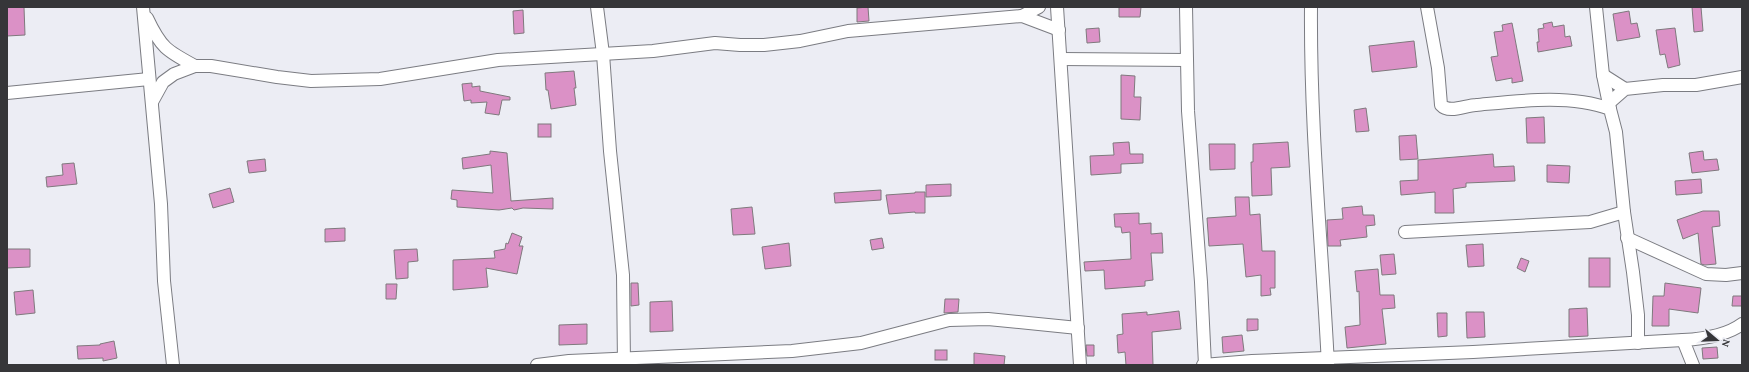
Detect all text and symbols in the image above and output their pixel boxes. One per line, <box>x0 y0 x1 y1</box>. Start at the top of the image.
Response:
north arrow <box>1697 320 1737 360</box>
text: N <box>1719 338 1733 349</box>

